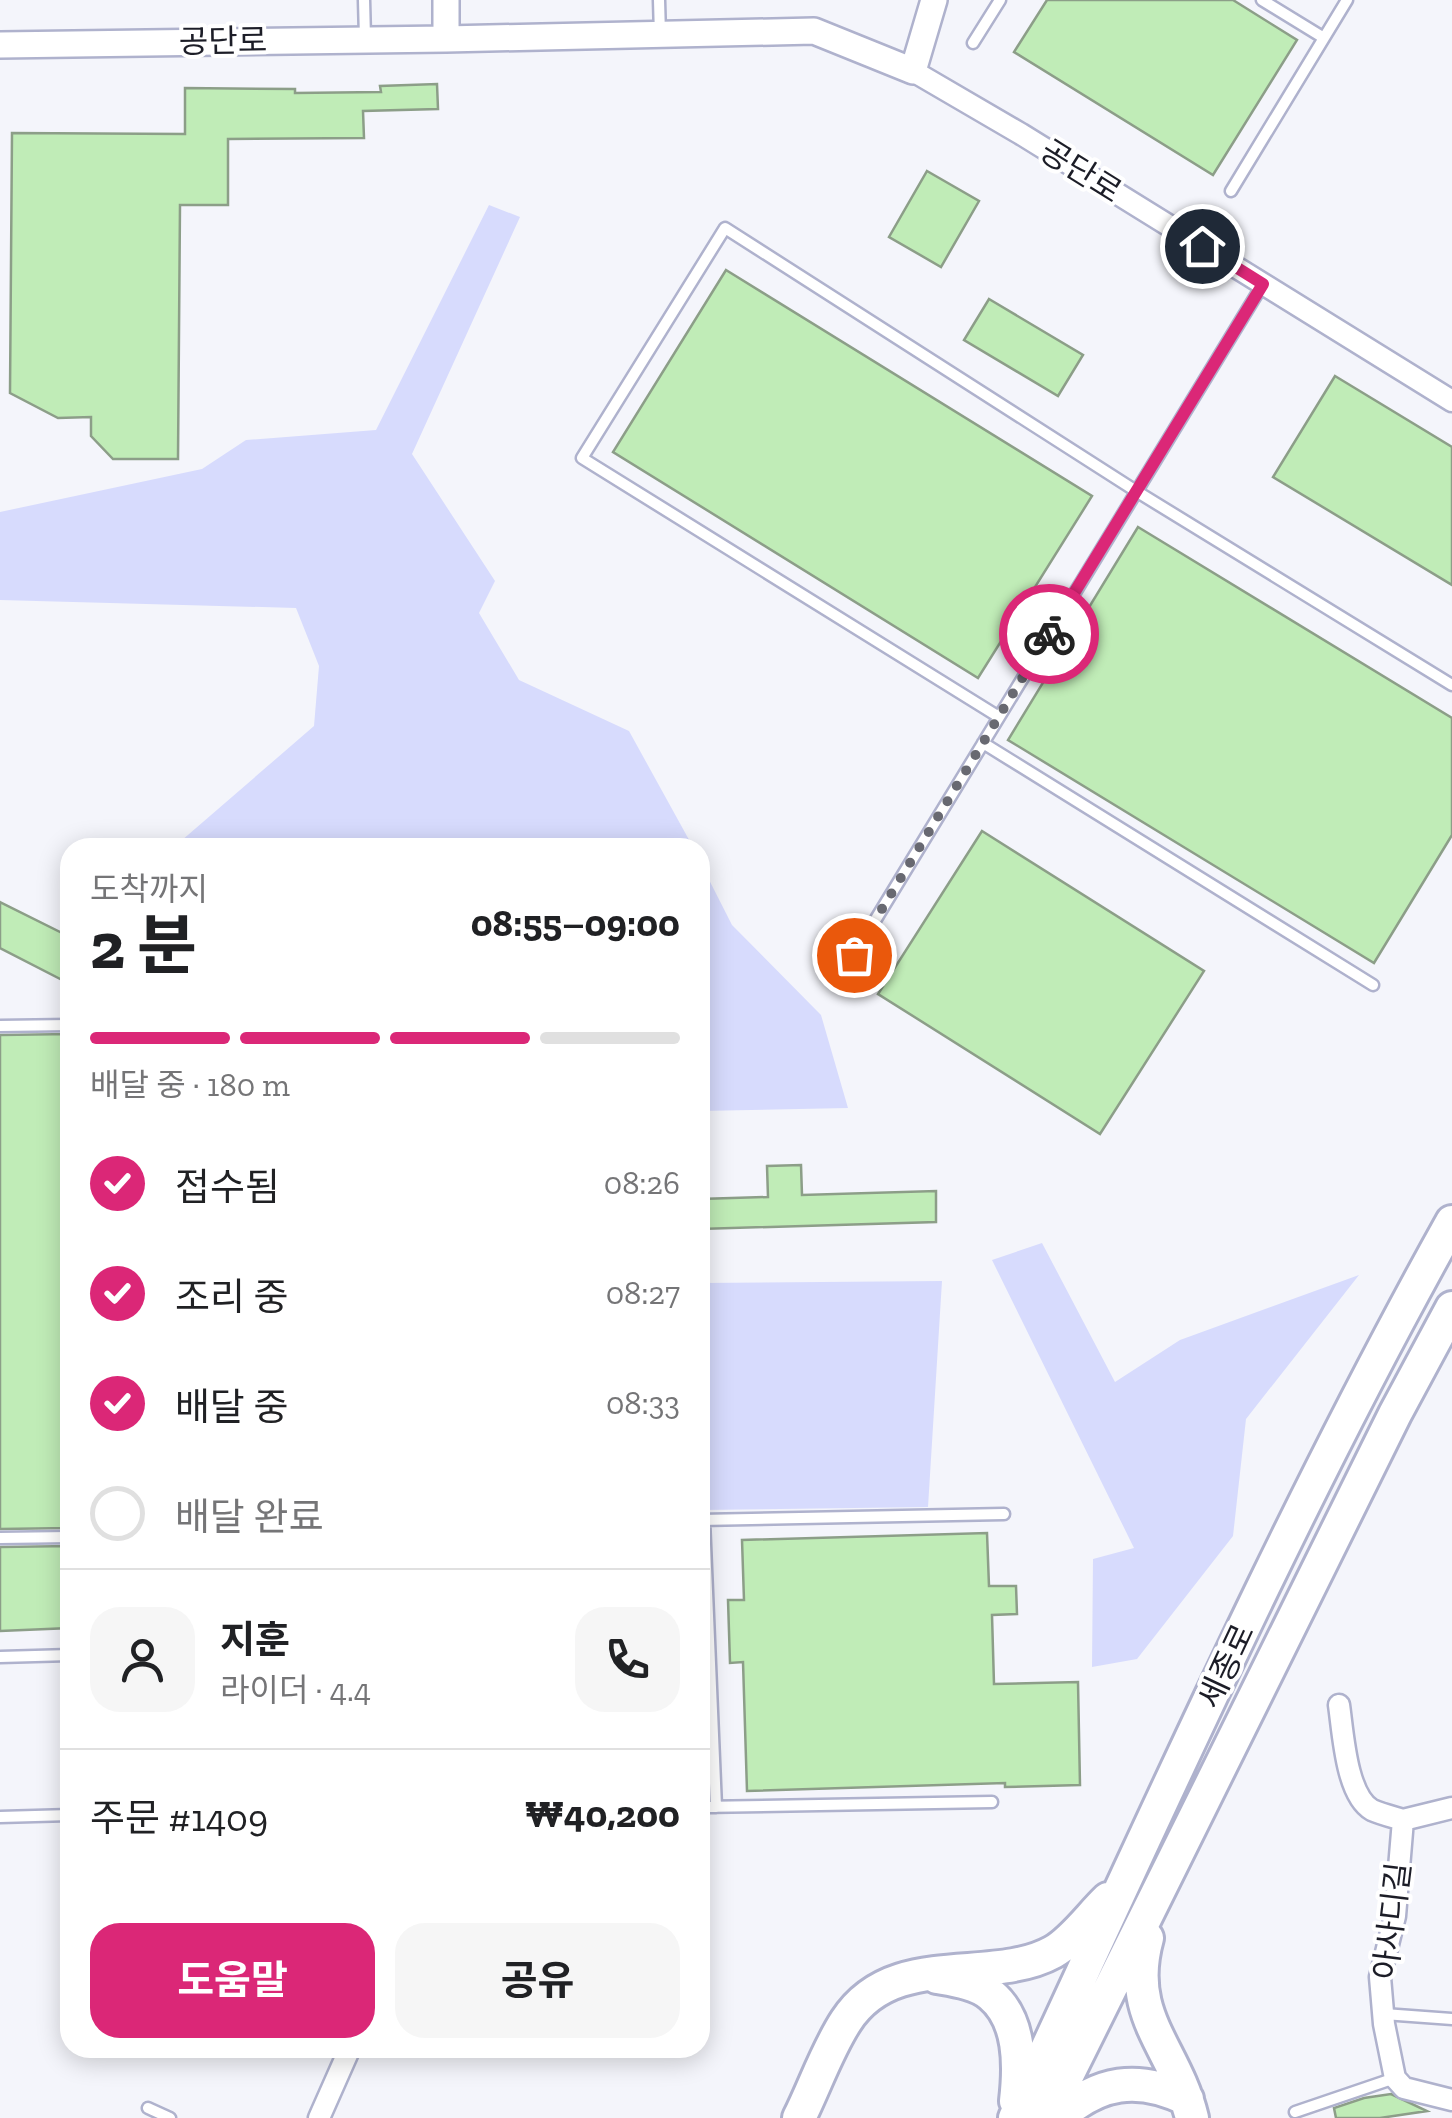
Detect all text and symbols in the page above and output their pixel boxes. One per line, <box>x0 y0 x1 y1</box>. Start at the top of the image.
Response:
street label: 공단로 <box>179 21 267 61</box>
street label: 공단로 <box>1033 131 1129 211</box>
pin <box>1160 204 1245 289</box>
icon: home <box>1175 219 1230 274</box>
courier <box>999 584 1099 684</box>
icon: bike <box>1022 607 1077 662</box>
text: 도착까지 <box>90 870 208 908</box>
text: 08:55–09:00 <box>471 900 680 946</box>
text: 2 분 <box>90 907 197 985</box>
pin <box>812 913 897 998</box>
icon: bag <box>827 928 882 983</box>
text: 배달 중 · 180 m <box>90 1066 290 1104</box>
icon: check <box>90 1156 145 1211</box>
text: 접수됨 <box>175 1164 280 1210</box>
text: 08:26 <box>604 1164 680 1202</box>
icon: check <box>90 1266 145 1321</box>
text: 조리 중 <box>175 1274 289 1320</box>
text: 08:27 <box>606 1274 680 1312</box>
icon: check <box>90 1376 145 1431</box>
text: 배달 중 <box>175 1384 289 1430</box>
text: 08:33 <box>606 1384 680 1422</box>
text: 배달 완료 <box>175 1494 323 1540</box>
button: person <box>90 1607 195 1712</box>
button: phone <box>575 1607 680 1712</box>
text: 지훈 <box>220 1617 290 1663</box>
street label: 세종로 <box>1190 1618 1262 1714</box>
text: 라이더 · 4.4 <box>220 1671 371 1709</box>
text: ₩40,200 <box>525 1791 680 1837</box>
text: 주문 #1409 <box>90 1795 268 1841</box>
street label: 아사디길 <box>1366 1860 1418 1982</box>
button: 도움말 <box>90 1923 375 2038</box>
button: 공유 <box>395 1923 680 2038</box>

